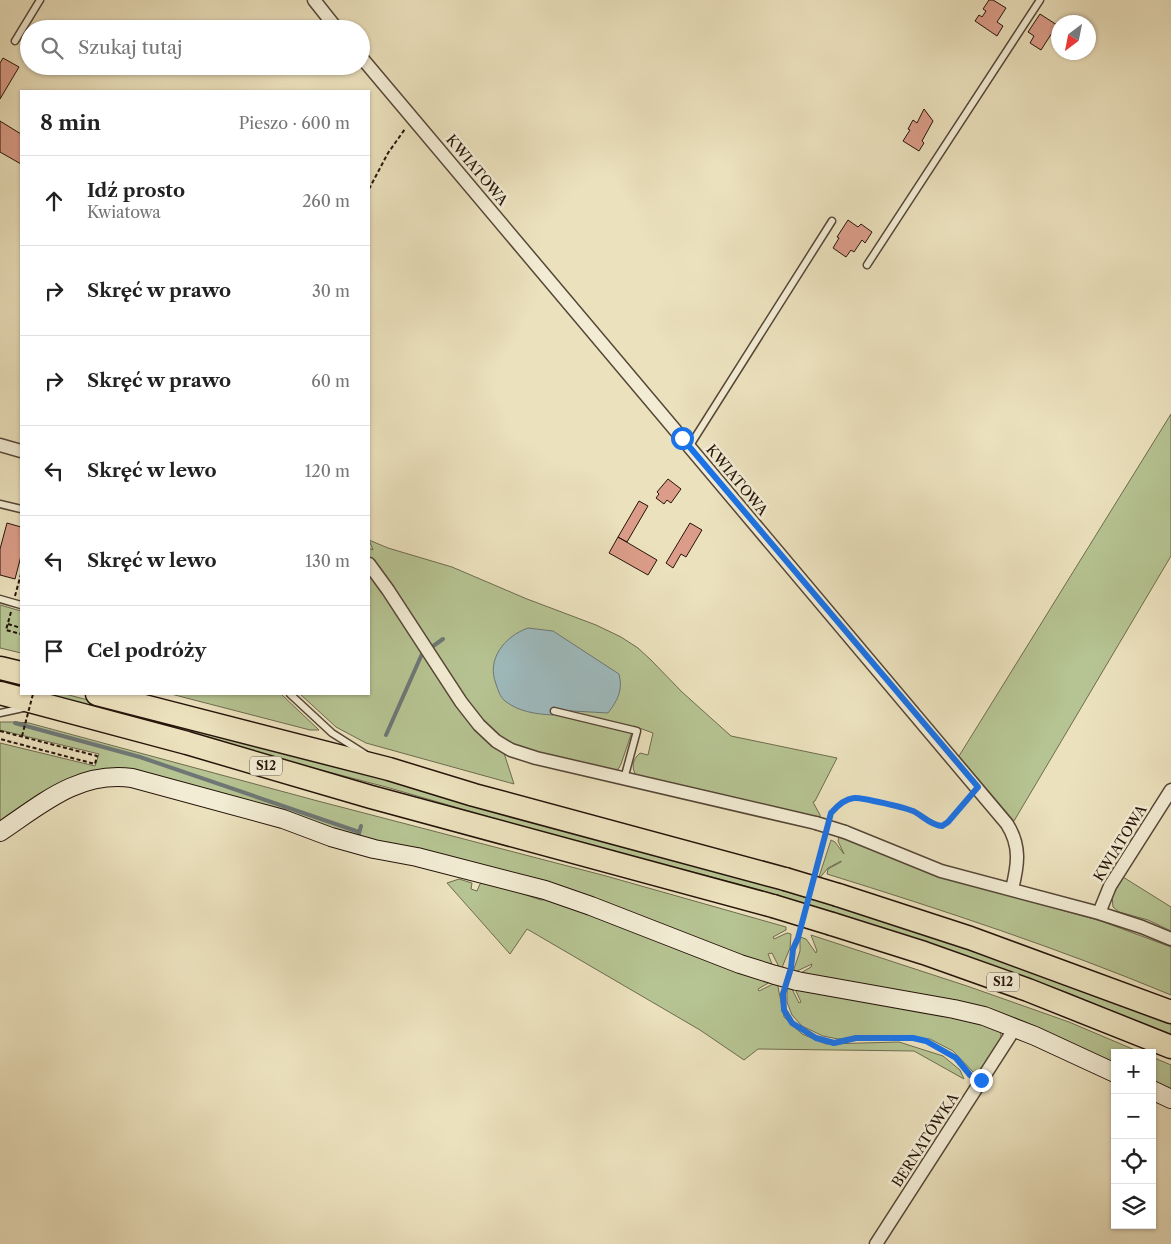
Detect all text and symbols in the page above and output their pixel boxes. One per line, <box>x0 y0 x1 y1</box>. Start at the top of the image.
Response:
north arrow <box>1051 15 1096 60</box>
search box <box>20 20 370 75</box>
icon: search <box>38 34 66 62</box>
text: Szukaj tutaj <box>78 36 182 59</box>
text: 8 min <box>40 110 101 135</box>
text: Pieszo · 600 m <box>239 113 350 133</box>
street label: KWIATOWA <box>442 131 512 210</box>
text: Idź prosto <box>87 179 185 202</box>
icon: ahead <box>40 187 68 215</box>
text: 260 m <box>302 191 350 211</box>
text: Kwiatowa <box>87 202 161 222</box>
icon: right <box>40 277 68 305</box>
text: Skręć w prawo <box>87 279 231 302</box>
text: 30 m <box>312 281 350 301</box>
icon: right <box>40 367 68 395</box>
text: Skręć w prawo <box>87 369 231 392</box>
text: 60 m <box>311 371 350 391</box>
route start <box>671 427 694 450</box>
street label: KWIATOWA <box>702 441 772 520</box>
icon: left <box>40 457 68 485</box>
text: Skręć w lewo <box>87 459 217 482</box>
text: 120 m <box>305 461 350 481</box>
icon: left <box>40 547 68 575</box>
text: Skręć w lewo <box>87 549 217 572</box>
text: 130 m <box>305 551 350 571</box>
icon: arrive <box>40 637 68 665</box>
text: Cel podróży <box>87 639 206 662</box>
road number: S12 <box>250 756 282 776</box>
street label: KWIATOWA <box>1089 801 1151 885</box>
road number: S12 <box>987 972 1019 992</box>
map controls <box>1111 1049 1156 1229</box>
button: + <box>1111 1049 1156 1094</box>
route end <box>970 1069 993 1092</box>
street label: BERNATÓWKA <box>887 1088 962 1190</box>
button: − <box>1111 1094 1156 1139</box>
button: locate <box>1111 1139 1156 1184</box>
button: layers <box>1111 1184 1156 1229</box>

